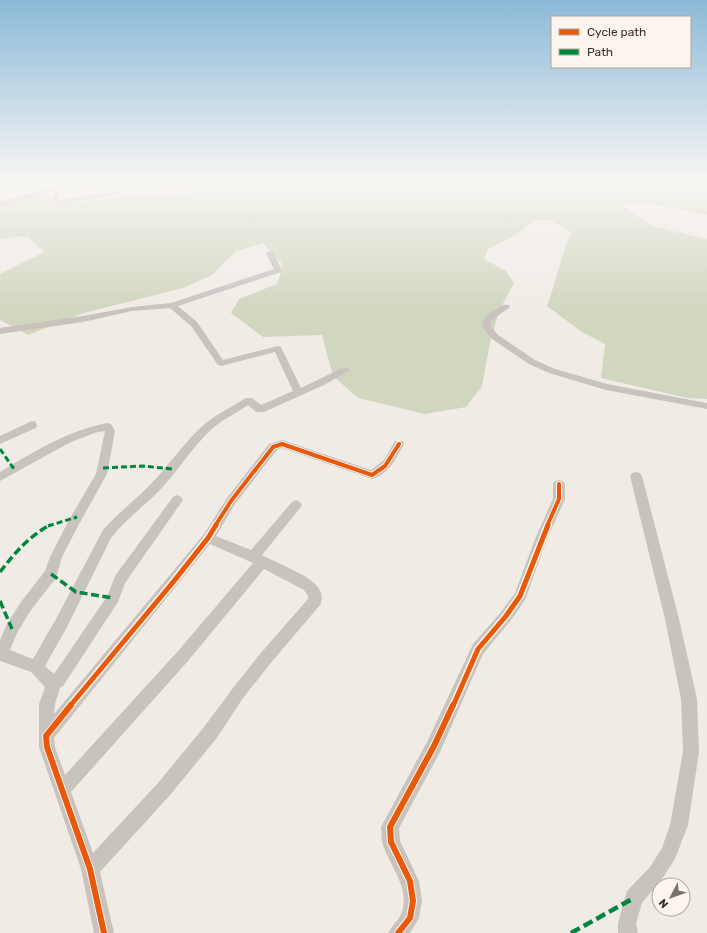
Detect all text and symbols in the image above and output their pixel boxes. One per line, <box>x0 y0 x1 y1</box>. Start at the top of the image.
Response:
legend <box>551 16 691 68</box>
text: Cycle path <box>587 25 646 39</box>
text: Path <box>587 45 613 59</box>
north arrow <box>651 877 691 917</box>
text: N <box>656 896 671 910</box>

